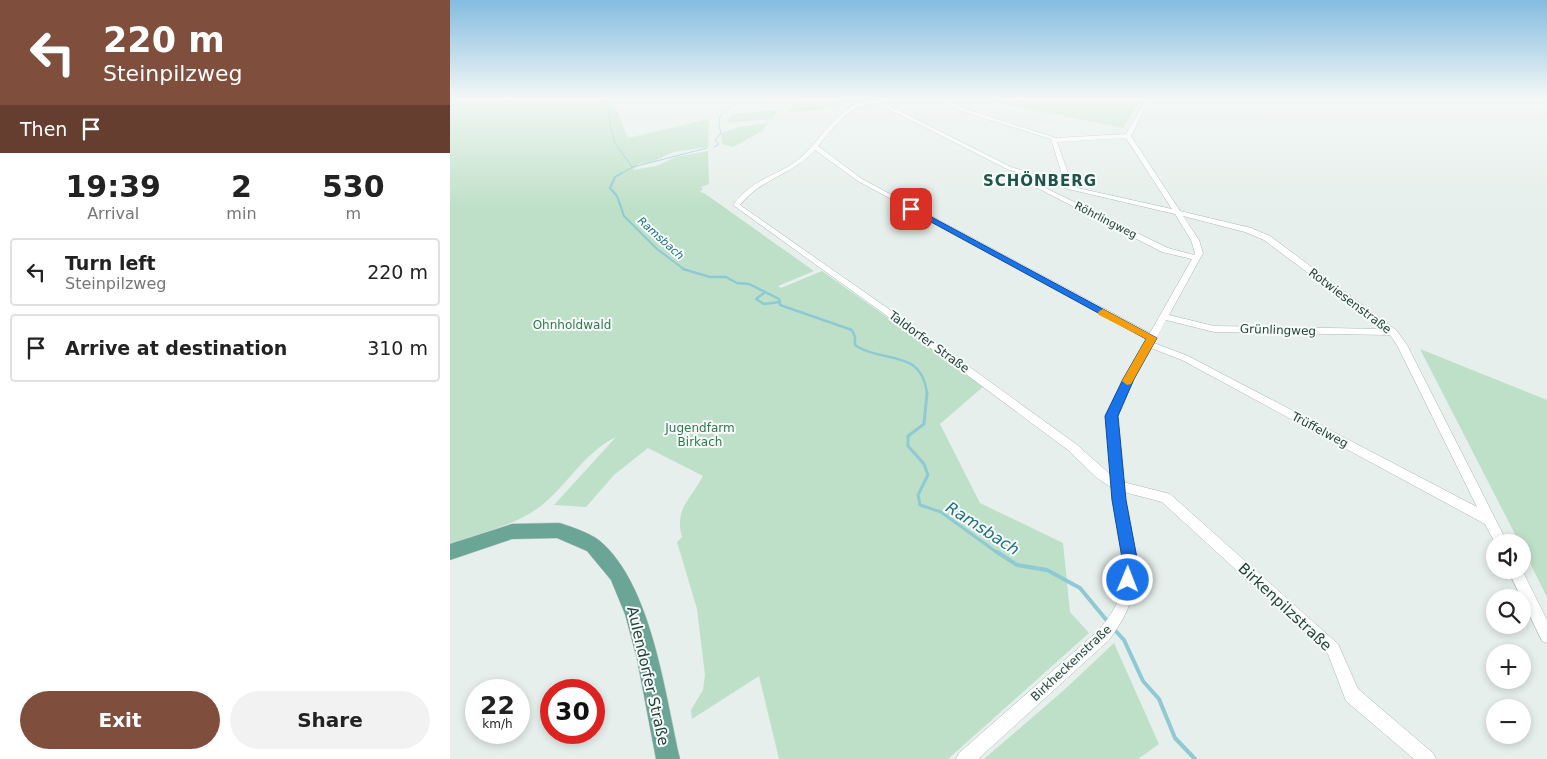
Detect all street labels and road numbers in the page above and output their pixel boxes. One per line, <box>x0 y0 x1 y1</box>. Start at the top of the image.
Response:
street label: Röhrlingweg <box>1072 199 1139 242</box>
street label: Rotwiesenstraße <box>1306 265 1394 337</box>
street label: Taldorfer Straße <box>885 308 972 376</box>
street label: Grünlingweg <box>1240 322 1316 338</box>
street label: Trüffelweg <box>1289 409 1351 451</box>
street label: Birkenpilzstraße <box>1235 559 1335 655</box>
street label: Aulendorfer Straße <box>623 605 673 747</box>
street label: Birkheckenstraße <box>1028 622 1114 704</box>

